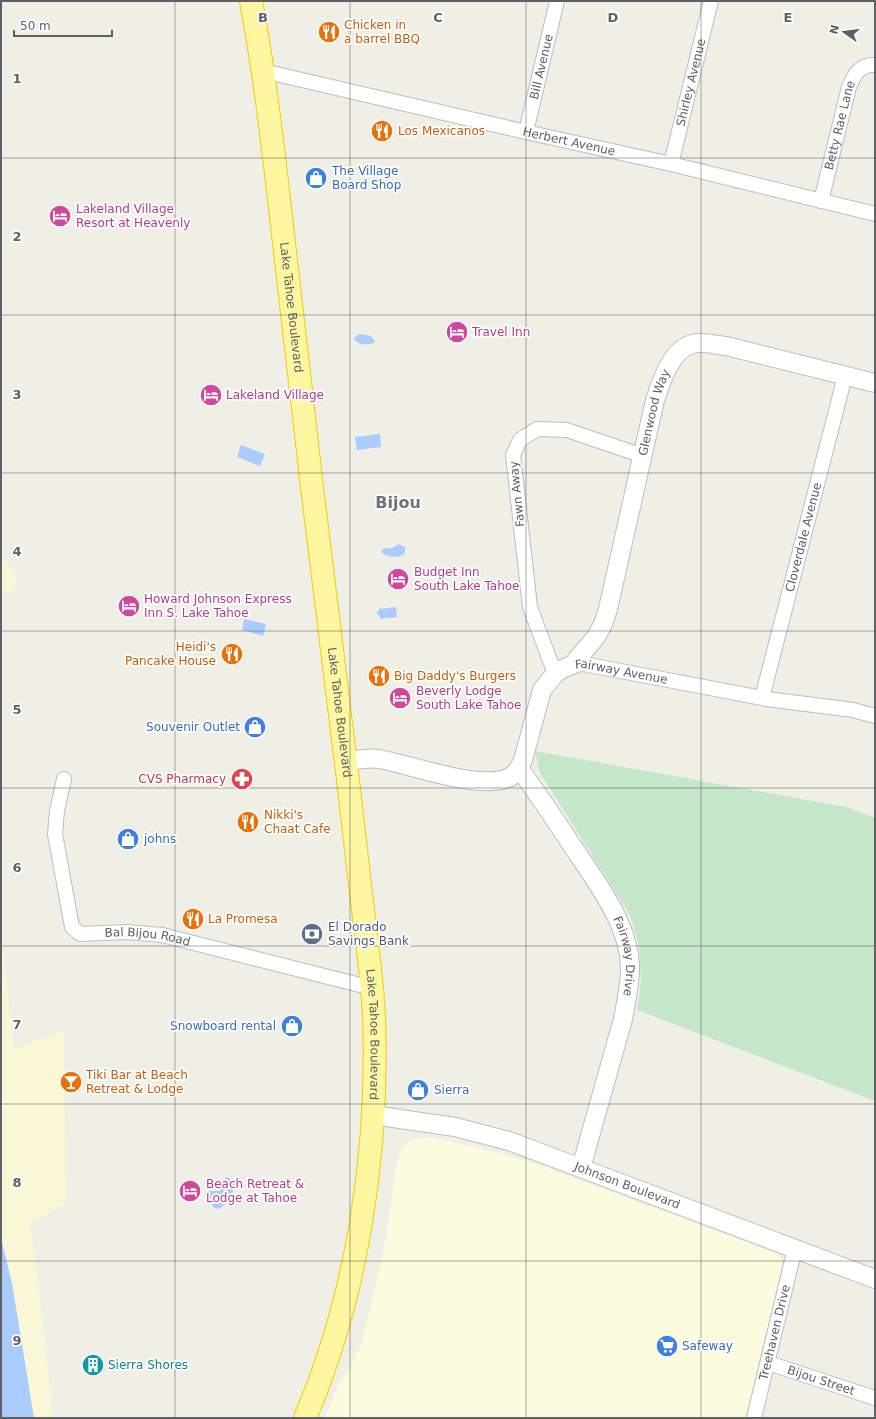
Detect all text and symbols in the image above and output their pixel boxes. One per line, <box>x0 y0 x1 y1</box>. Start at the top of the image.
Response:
text: B <box>258 10 268 25</box>
text: C <box>433 10 443 25</box>
text: D <box>608 10 619 25</box>
text: E <box>784 10 792 25</box>
scale bar <box>14 12 112 38</box>
north arrow <box>824 12 864 52</box>
place label: Chicken in a barrel BBQ <box>344 18 420 46</box>
text: 50 m <box>20 19 51 33</box>
restaurant icon: Chicken in a barrel BBQ <box>316 19 342 45</box>
text: N <box>827 24 842 36</box>
street label: Bill Avenue <box>527 33 556 101</box>
street label: Shirley Avenue <box>674 37 709 128</box>
text: 1 <box>12 71 22 86</box>
street label: Betty Rae Lane <box>822 78 858 171</box>
restaurant icon: Los Mexicanos <box>369 118 395 144</box>
place label: Los Mexicanos <box>398 124 485 138</box>
street label: Herbert Avenue <box>521 124 617 159</box>
place label: The Village Board Shop <box>331 164 401 192</box>
shop icon: The Village Board Shop <box>303 165 329 191</box>
place label: Lakeland Village Resort at Heavenly <box>76 202 190 230</box>
hotel icon: Lakeland Village Resort at Heavenly <box>47 203 73 229</box>
text: 2 <box>12 229 22 244</box>
street label: Lake Tahoe Boulevard <box>277 241 306 373</box>
hotel icon: Travel Inn <box>444 319 470 345</box>
place label: Travel Inn <box>471 325 530 339</box>
street label: Glenwood Way <box>636 367 673 457</box>
hotel icon: Lakeland Village <box>198 382 224 408</box>
text: 3 <box>12 387 22 402</box>
place label: Lakeland Village <box>226 388 324 402</box>
street label: Fawn Away <box>507 460 527 528</box>
street label: Cloverdale Avenue <box>783 481 824 593</box>
district label: Bijou <box>375 493 421 512</box>
text: 4 <box>12 544 22 559</box>
place label: Budget Inn South Lake Tahoe <box>414 565 519 593</box>
hotel icon: Budget Inn South Lake Tahoe <box>385 566 411 592</box>
place label: Howard Johnson Express Inn S. Lake Tahoe <box>144 592 292 620</box>
hotel icon: Howard Johnson Express Inn S. Lake Tahoe <box>116 593 142 619</box>
place label: Heidi's Pancake House <box>125 640 216 668</box>
restaurant icon: Heidi's Pancake House <box>219 641 245 667</box>
street label: Lake Tahoe Boulevard <box>325 646 355 778</box>
street label: Fairway Avenue <box>574 656 669 687</box>
restaurant icon: Big Daddy's Burgers <box>366 663 392 689</box>
place label: Big Daddy's Burgers <box>394 669 516 683</box>
place label: Beverly Lodge South Lake Tahoe <box>416 684 521 712</box>
hotel icon: Beverly Lodge South Lake Tahoe <box>387 685 413 711</box>
text: 5 <box>12 702 22 717</box>
shop icon: Souvenir Outlet <box>242 714 268 740</box>
place label: Souvenir Outlet <box>146 720 240 734</box>
pharmacy icon: CVS Pharmacy <box>229 766 255 792</box>
place label: CVS Pharmacy <box>138 772 226 786</box>
place label: Nikki's Chaat Cafe <box>264 808 331 836</box>
restaurant icon: Nikki's Chaat Cafe <box>235 809 261 835</box>
shop icon: johns <box>115 826 141 852</box>
place label: johns <box>143 832 176 846</box>
text: 6 <box>12 860 22 875</box>
restaurant icon: La Promesa <box>180 906 206 932</box>
place label: La Promesa <box>208 912 278 926</box>
street label: Fairway Drive <box>610 914 637 997</box>
place label: El Dorado Savings Bank <box>328 920 409 948</box>
bank icon: El Dorado Savings Bank <box>299 921 325 947</box>
street label: Bal Bijou Road <box>104 925 192 949</box>
street label: Lake Tahoe Boulevard <box>363 968 382 1100</box>
shop icon: Snowboard rental <box>279 1013 305 1039</box>
text: 7 <box>12 1017 22 1032</box>
place label: Snowboard rental <box>170 1019 276 1033</box>
place label: Tiki Bar at Beach Retreat & Lodge <box>85 1068 188 1096</box>
bar icon: Tiki Bar at Beach Retreat & Lodge <box>58 1069 84 1095</box>
shop icon: Sierra <box>405 1077 431 1103</box>
place label: Sierra <box>434 1083 469 1097</box>
street label: Johnson Boulevard <box>571 1159 682 1212</box>
text: 8 <box>12 1175 22 1190</box>
place label: Beach Retreat & Lodge at Tahoe <box>206 1177 304 1205</box>
hotel icon: Beach Retreat & Lodge at Tahoe <box>177 1178 203 1204</box>
street label: Treehaven Drive <box>756 1283 793 1383</box>
text: 9 <box>12 1333 22 1348</box>
supermarket icon: Safeway <box>654 1333 680 1359</box>
place label: Safeway <box>682 1339 733 1353</box>
building icon: Sierra Shores <box>80 1352 106 1378</box>
place label: Sierra Shores <box>108 1358 188 1372</box>
street label: Bijou Street <box>786 1363 857 1398</box>

